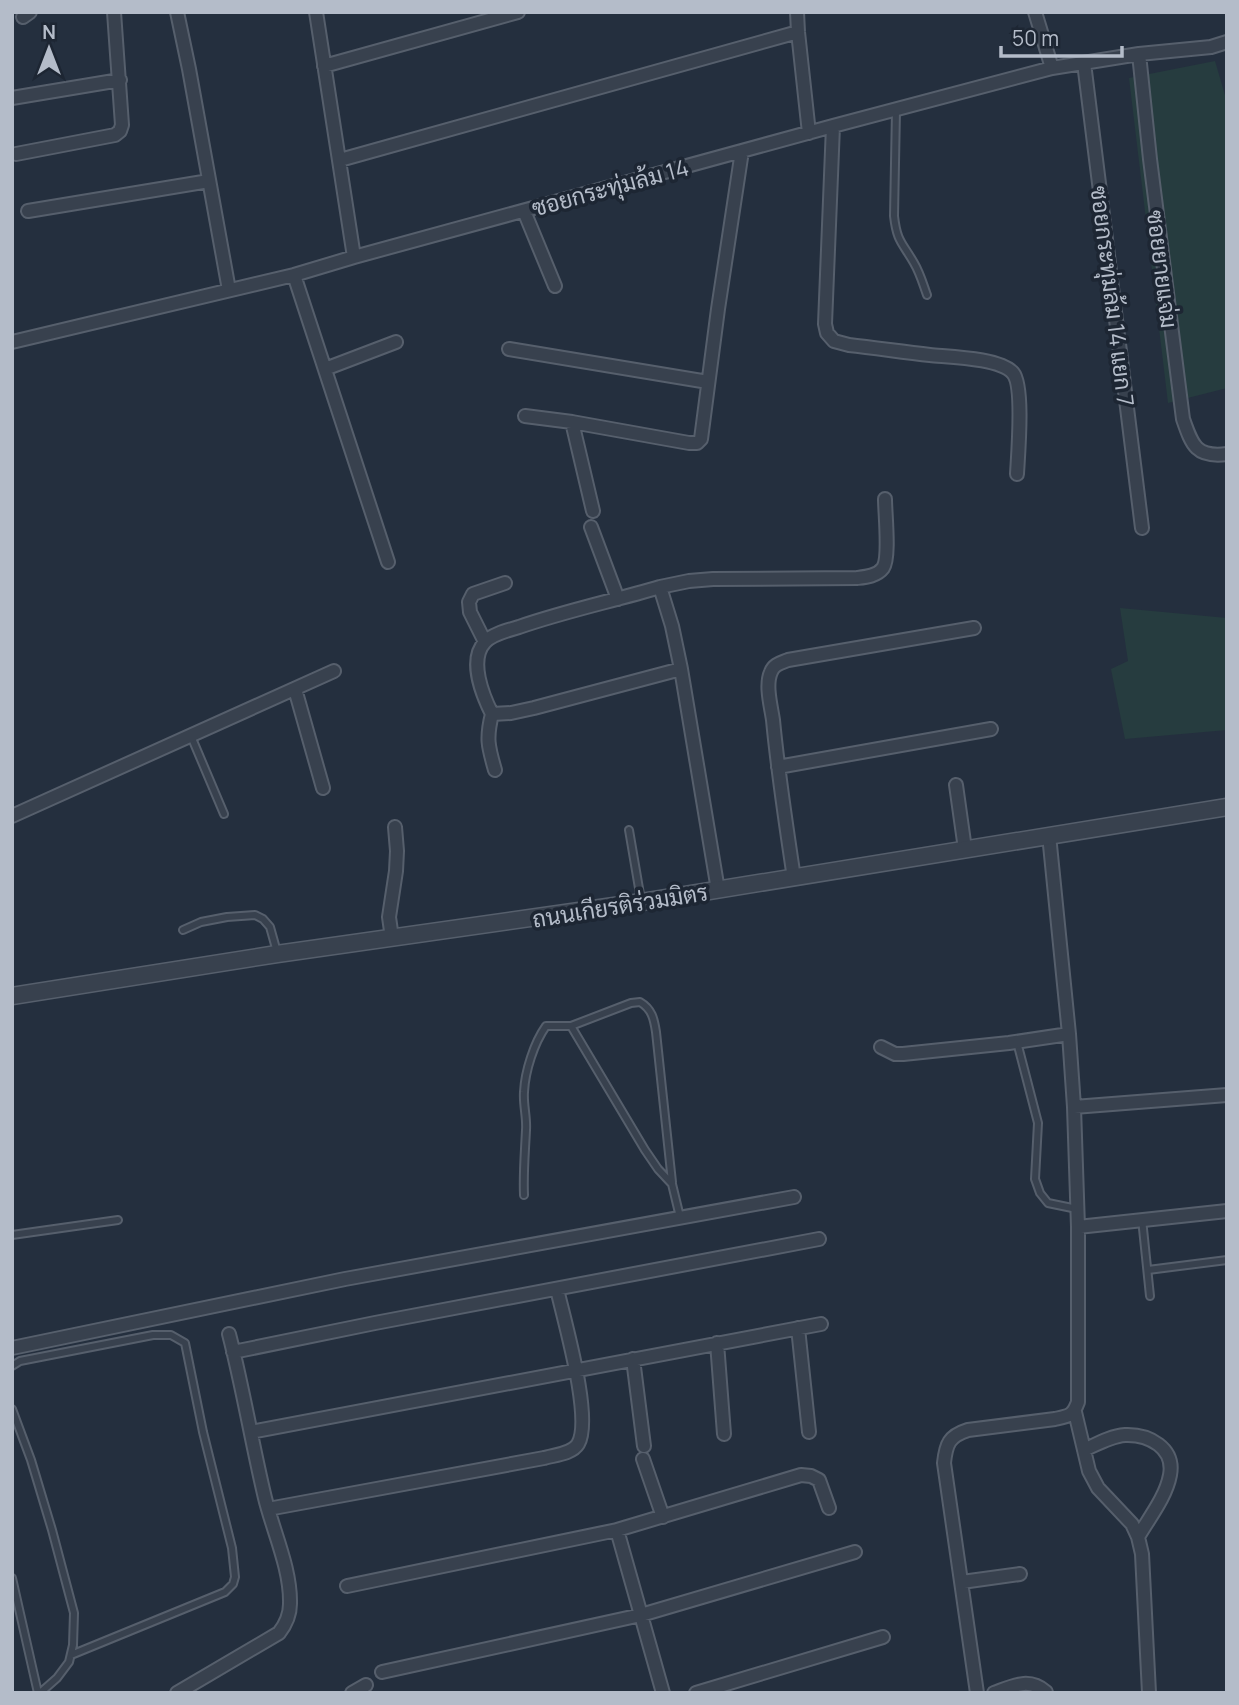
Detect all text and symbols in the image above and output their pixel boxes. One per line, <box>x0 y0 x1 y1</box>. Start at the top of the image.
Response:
north arrow <box>14 14 84 84</box>
scale bar <box>1001 14 1122 58</box>
text: N <box>42 19 56 45</box>
text: 50 m <box>1012 24 1059 52</box>
street label: ซอยกระทุ่มล้ม 14 <box>528 151 692 224</box>
street label: ซอยกระทุ่มล้ม 14 แยก 7 <box>1083 184 1142 408</box>
street label: ซอยยายแจ่ม <box>1140 208 1186 330</box>
street label: ถนนเกียรติร่วมมิตร <box>530 875 710 935</box>

